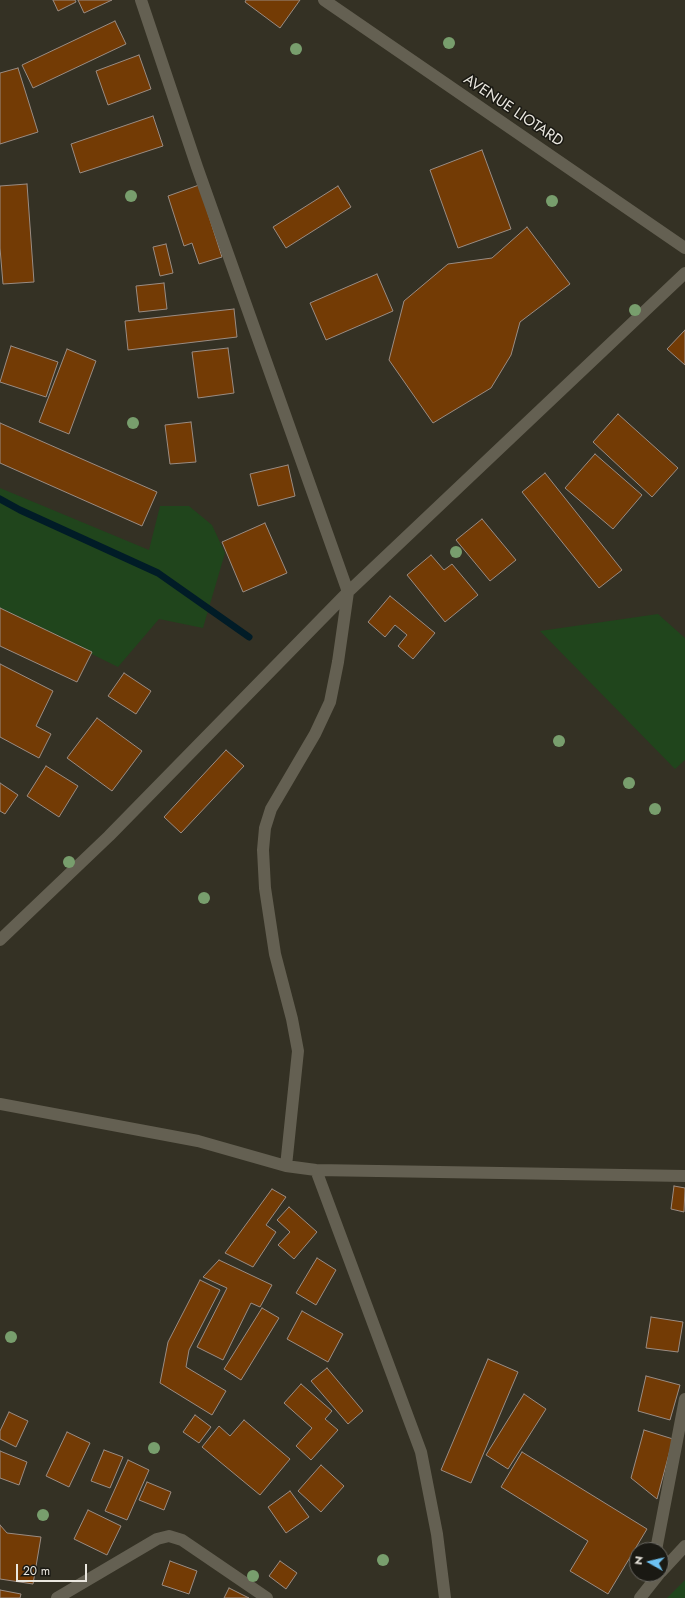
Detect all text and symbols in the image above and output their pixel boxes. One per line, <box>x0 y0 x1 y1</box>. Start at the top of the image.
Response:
street label: AVENUE LIOTARD <box>460 71 566 151</box>
north arrow <box>629 1542 669 1582</box>
text: N <box>630 1555 647 1566</box>
scale bar <box>18 1556 89 1582</box>
text: 20 m <box>23 1562 50 1580</box>

